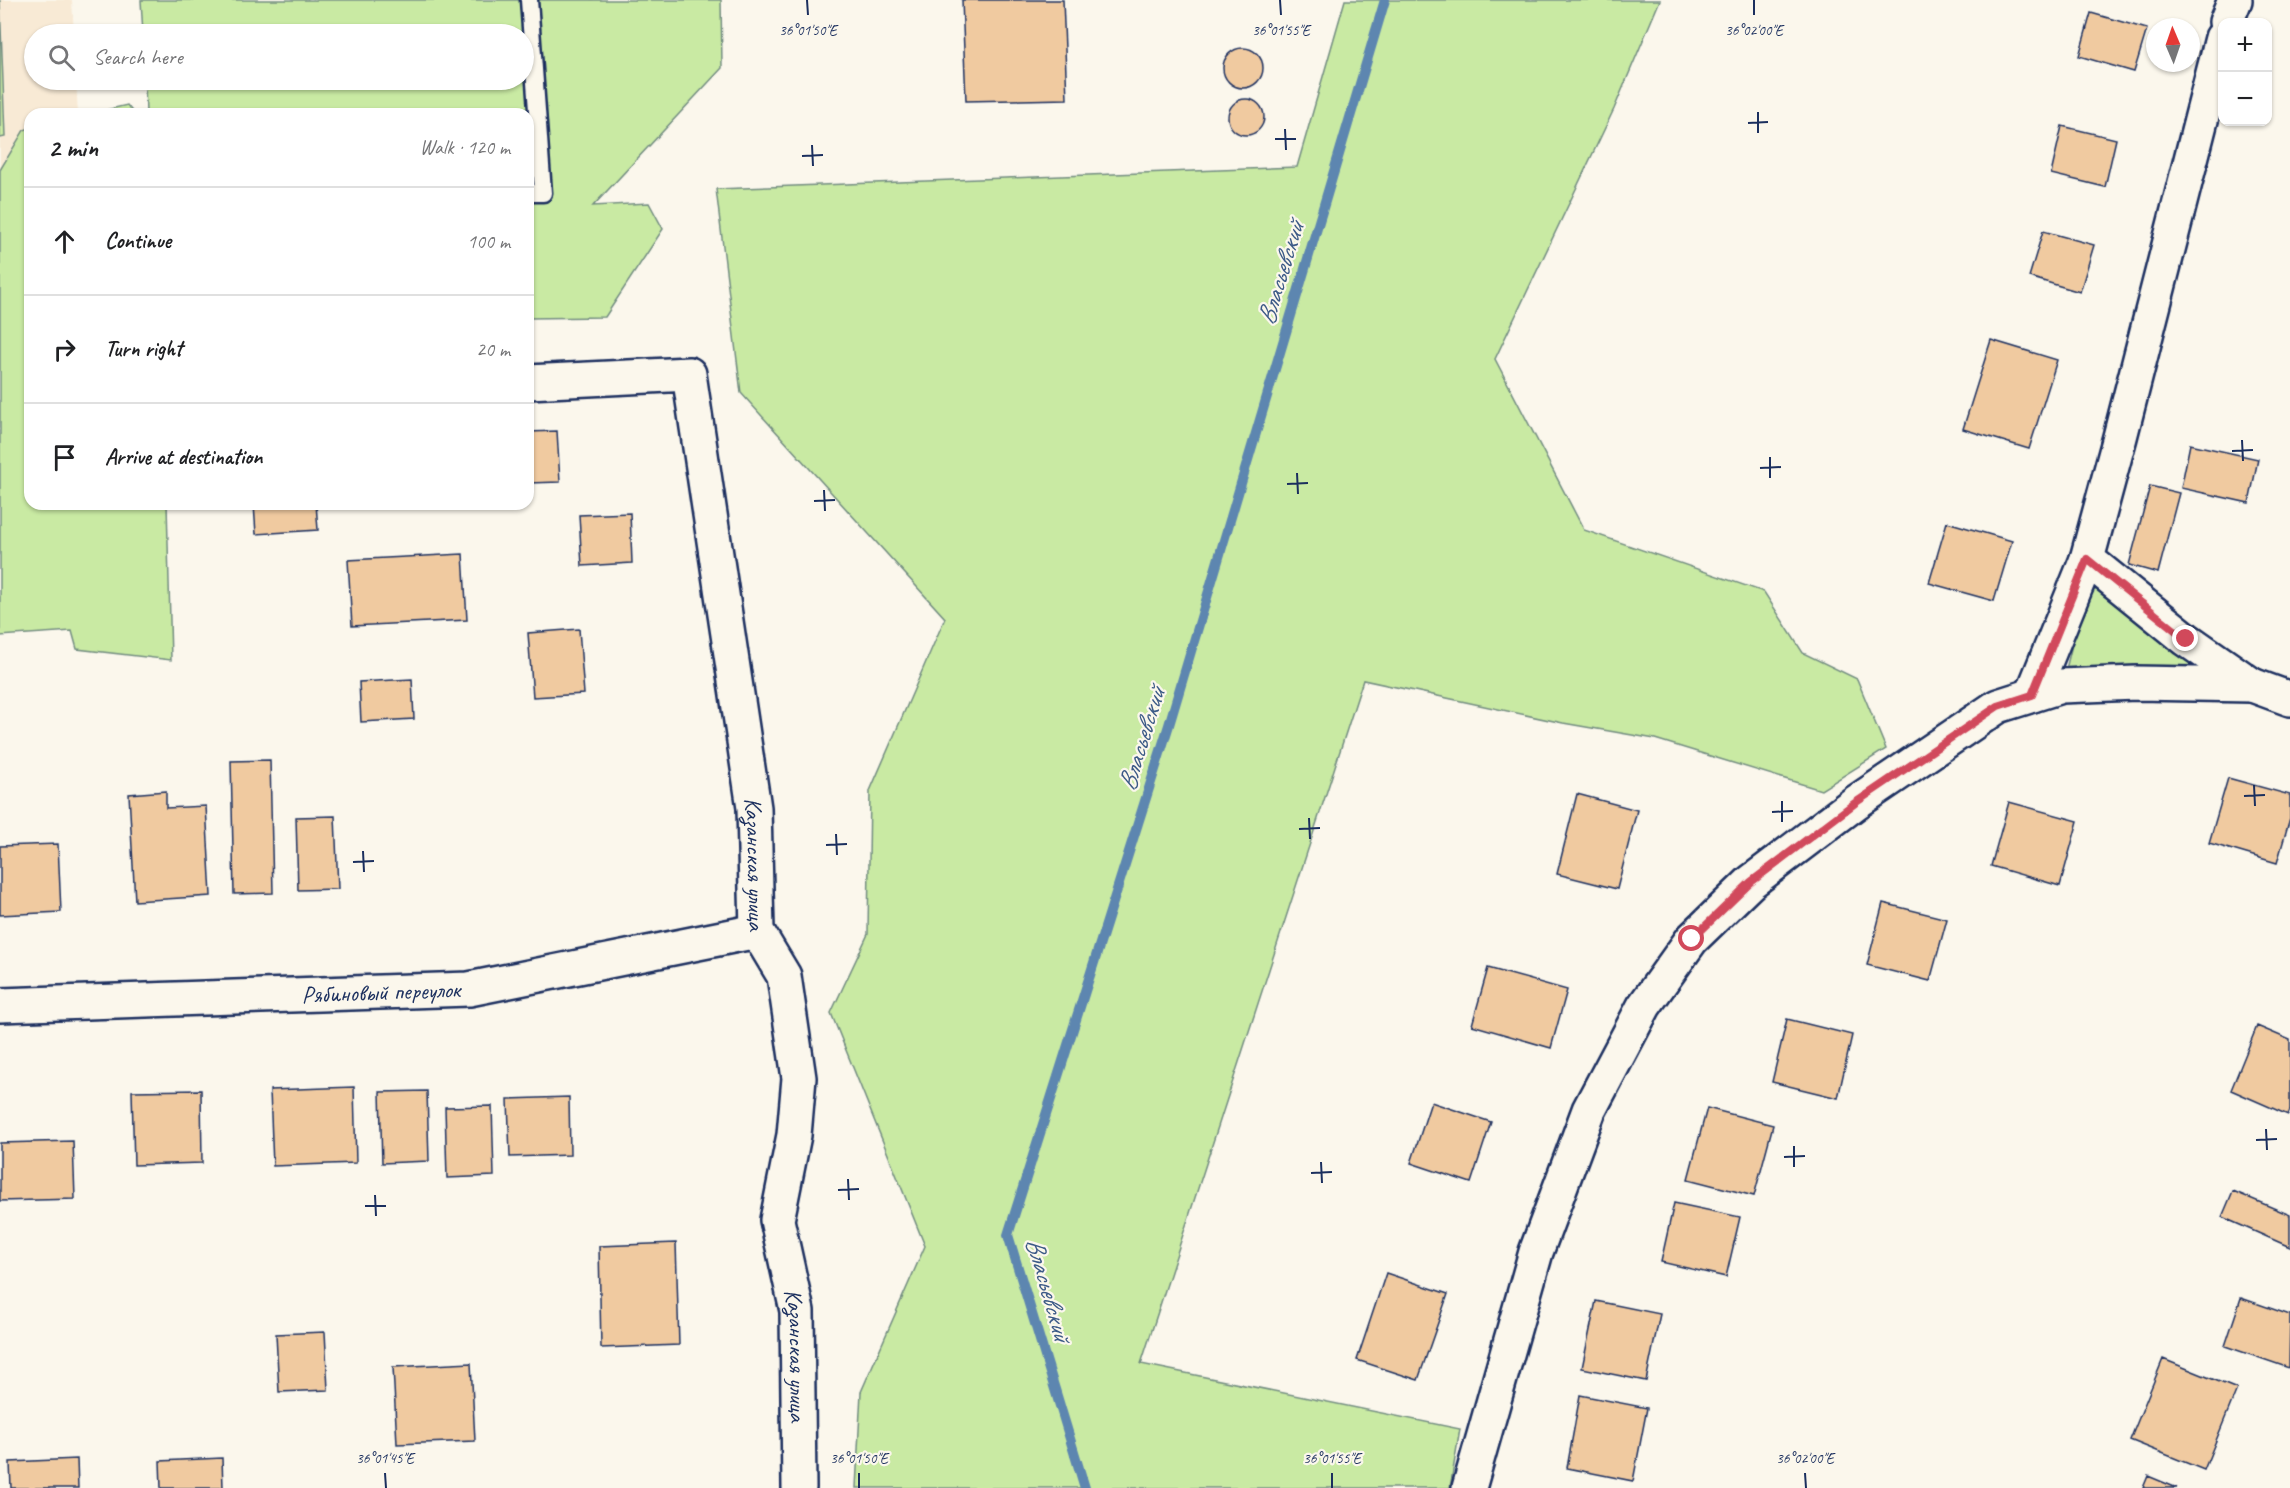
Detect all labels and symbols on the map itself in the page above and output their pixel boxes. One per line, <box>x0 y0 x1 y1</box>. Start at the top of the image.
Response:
north arrow <box>2146 18 2200 72</box>
text: 36°01'50"E <box>779 21 839 40</box>
text: 36°01'55"E <box>1252 21 1312 40</box>
text: 36°02'00"E <box>1725 21 1785 40</box>
water label: Власьевский <box>1249 213 1313 329</box>
route end <box>2172 625 2198 651</box>
water label: Власьевский <box>1110 679 1174 795</box>
street label: Казанская улица <box>738 795 772 933</box>
route start <box>1678 925 1704 951</box>
street label: Рябиновый переулок <box>301 974 463 1010</box>
water label: Власьевский <box>1018 1234 1080 1350</box>
street label: Казанская улица <box>778 1286 813 1424</box>
text: 36°01'45"E <box>356 1449 416 1468</box>
text: 36°01'50"E <box>830 1449 890 1468</box>
text: 36°01'55"E <box>1303 1449 1363 1468</box>
text: 36°02'00"E <box>1776 1449 1836 1468</box>

